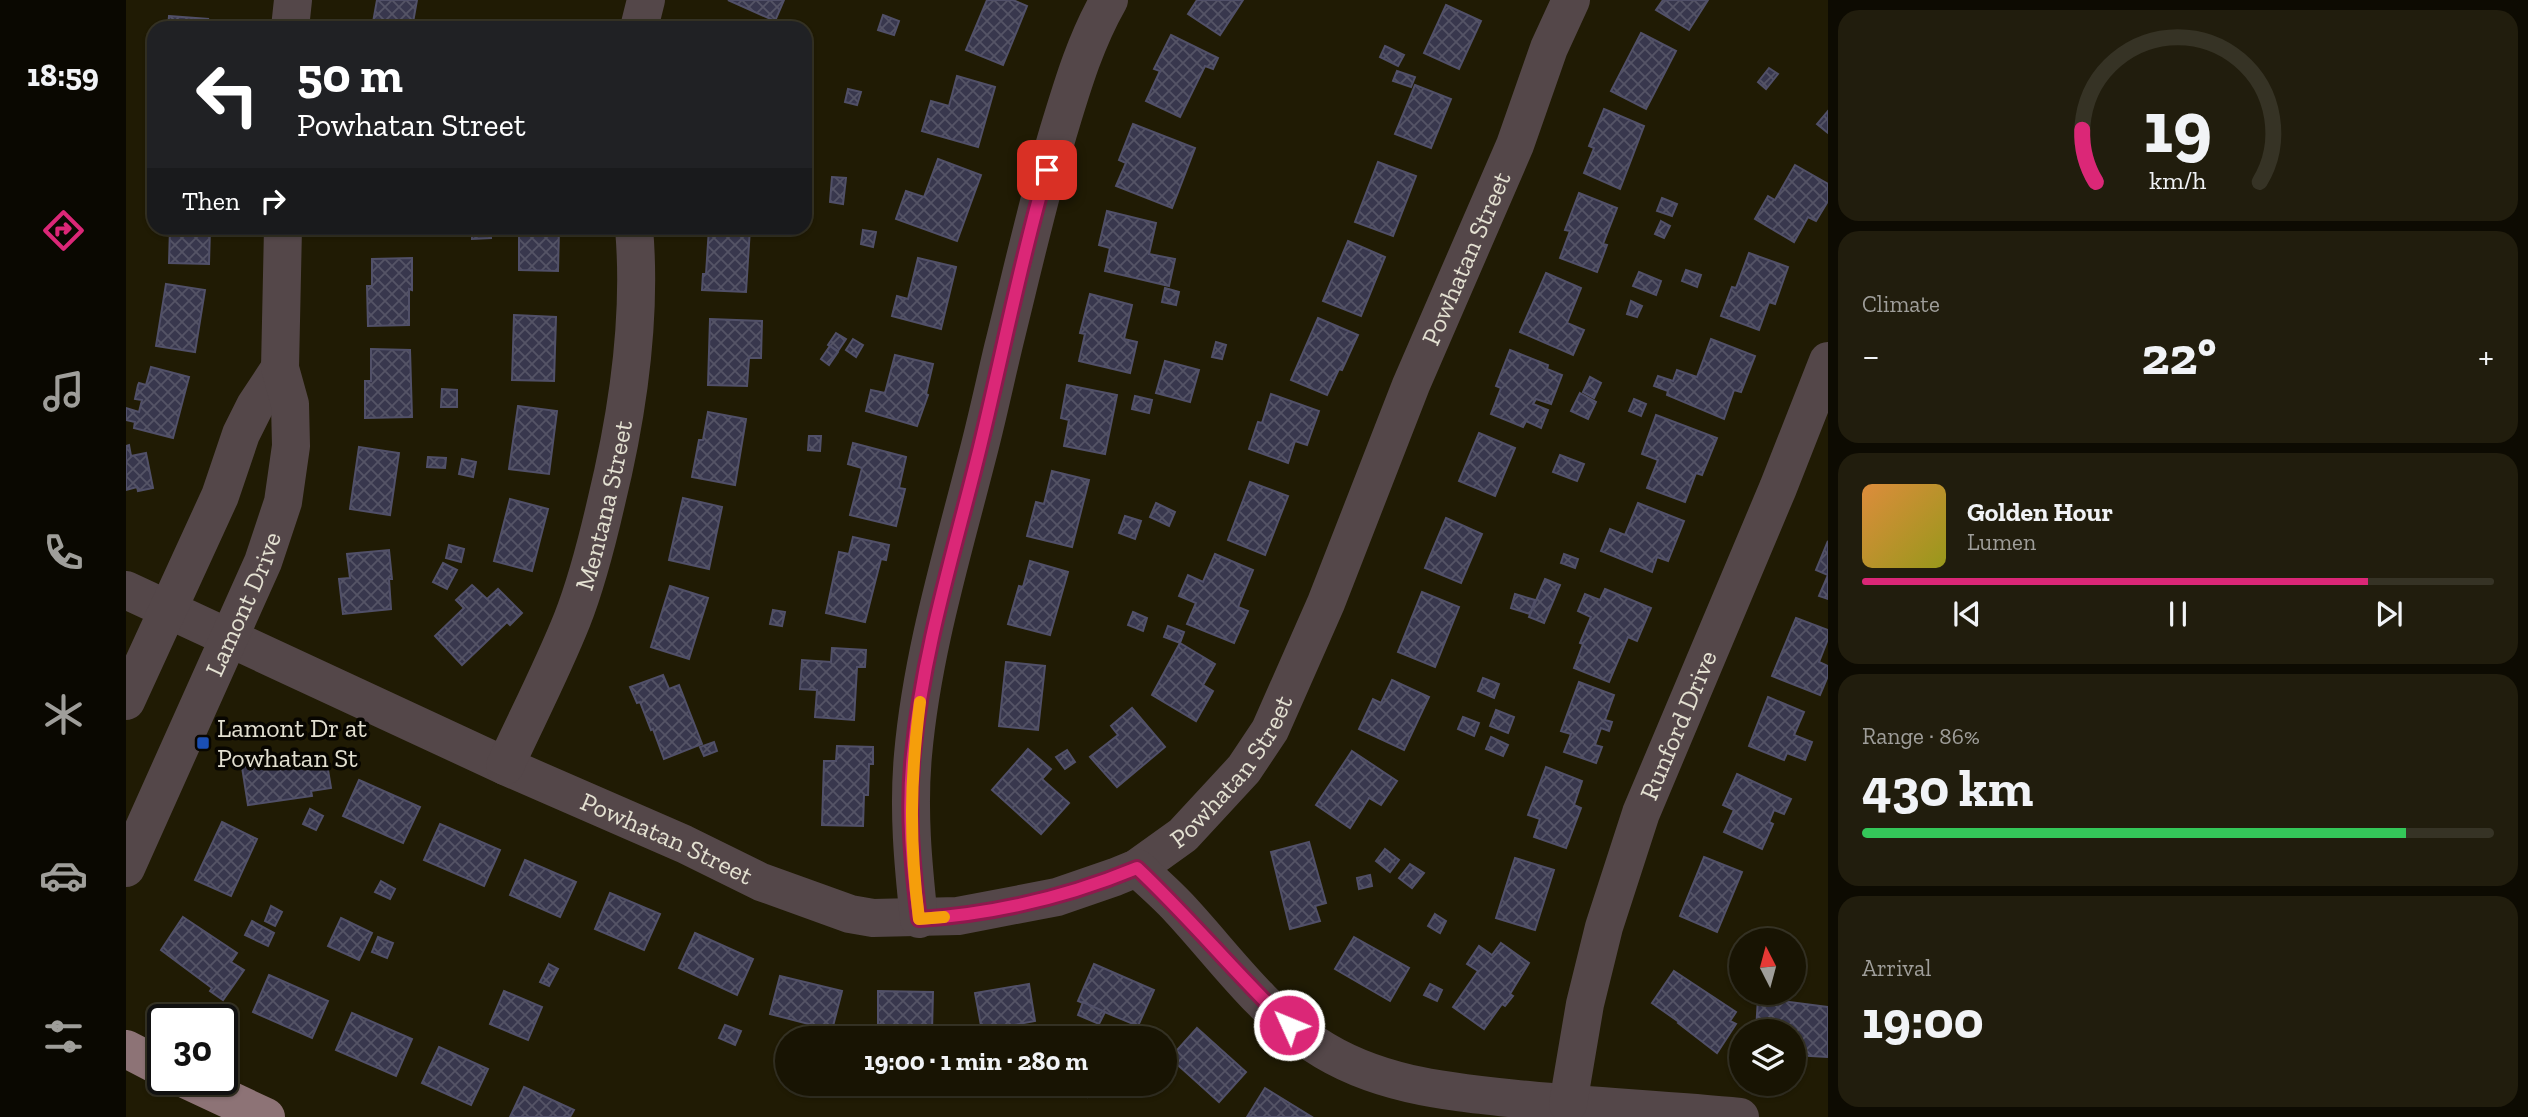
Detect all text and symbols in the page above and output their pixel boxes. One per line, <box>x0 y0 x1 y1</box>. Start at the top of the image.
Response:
text: 50 m <box>297 46 403 105</box>
icon: left <box>182 49 273 140</box>
text: 18:59 <box>27 56 99 94</box>
text: 19 <box>2144 83 2212 171</box>
text: Powhatan Street <box>297 106 526 144</box>
pin <box>1017 140 1077 200</box>
icon: arrive <box>1028 151 1066 189</box>
text: km/h <box>2149 165 2207 195</box>
street label: Powhatan Street <box>1414 166 1518 350</box>
icon: right <box>254 182 292 220</box>
text: Then <box>182 185 240 217</box>
icon: directions <box>39 206 88 255</box>
text: Climate <box>1862 290 1940 318</box>
text: 22° <box>2142 325 2216 387</box>
text: − <box>1862 333 1880 379</box>
text: + <box>2478 333 2494 379</box>
icon: music <box>39 367 88 416</box>
street label: Mentana Street <box>568 417 639 594</box>
text: Golden Hour <box>1967 496 2113 528</box>
icon: phone <box>39 528 88 577</box>
street label: Lamont Drive <box>198 528 288 681</box>
text: Lumen <box>1967 528 2036 556</box>
icon: previous <box>1948 595 1986 633</box>
icon: pause <box>2159 595 2197 633</box>
icon: next <box>2370 595 2408 633</box>
street label: Runford Drive <box>1632 645 1724 805</box>
icon: climate <box>39 690 88 739</box>
street label: Powhatan Street <box>1164 690 1300 855</box>
place label: Lamont Dr at Powhatan St <box>217 712 367 774</box>
text: Range · 86% <box>1862 722 1980 750</box>
marker: Lamont Dr at Powhatan St <box>195 735 211 751</box>
text: 430 km <box>1862 757 2033 819</box>
street label: Powhatan Street <box>576 785 758 892</box>
icon: car <box>39 851 88 900</box>
north arrow <box>1729 928 1806 1004</box>
map controls <box>1729 928 1806 1096</box>
text: Arrival <box>1862 954 1931 982</box>
position arrow <box>1252 988 1326 1062</box>
text: 19:00 <box>1862 989 1984 1051</box>
speed limit sign: 30 <box>147 1004 238 1095</box>
icon: filters <box>39 1012 88 1061</box>
button: layers <box>1729 1019 1806 1096</box>
text: 19:00 · 1 min · 280 m <box>864 1045 1088 1077</box>

